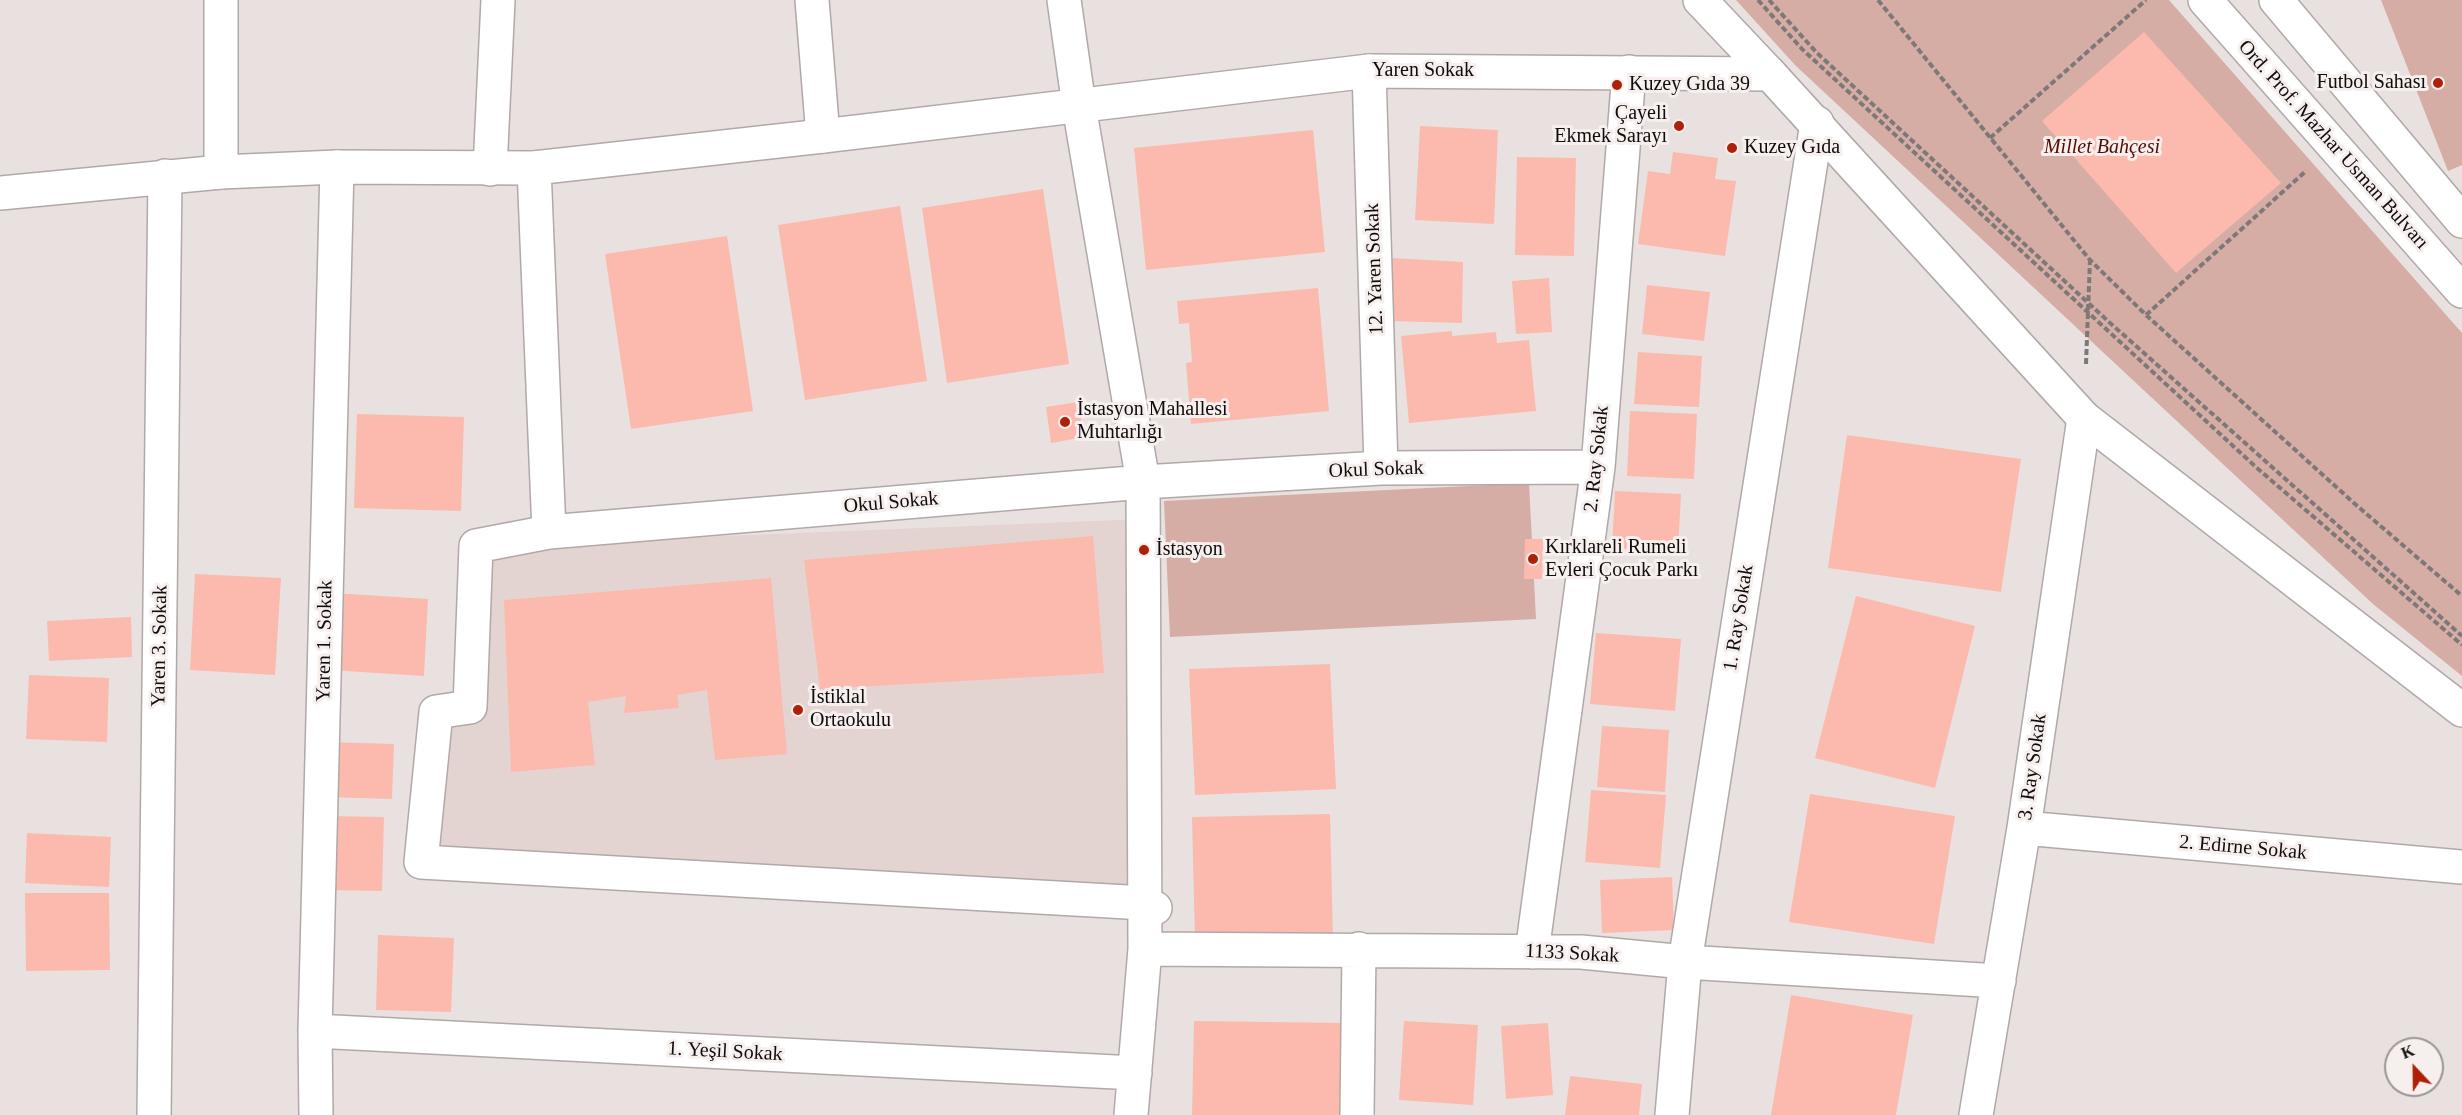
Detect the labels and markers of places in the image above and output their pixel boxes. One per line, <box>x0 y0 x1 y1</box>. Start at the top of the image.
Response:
place label: Futbol Sahası <box>2317 71 2426 95</box>
place label: Kuzey Gıda 39 <box>1629 73 1750 97</box>
marker: Futbol Sahası <box>2431 76 2445 90</box>
marker: Kuzey Gıda 39 <box>1610 78 1624 92</box>
place label: Çayeli Ekmek Sarayı <box>1554 102 1667 149</box>
marker: Çayeli Ekmek Sarayı <box>1672 119 1686 133</box>
place label: Kuzey Gıda <box>1744 136 1840 160</box>
marker: Kuzey Gıda <box>1725 141 1739 155</box>
place label: İstasyon Mahallesi Muhtarlığı <box>1077 398 1228 445</box>
marker: İstasyon Mahallesi Muhtarlığı <box>1058 415 1072 429</box>
place label: Kırklareli Rumeli Evleri Çocuk Parkı <box>1545 536 1698 583</box>
place label: İstasyon <box>1156 538 1223 562</box>
marker: İstasyon <box>1137 543 1151 557</box>
marker: Kırklareli Rumeli Evleri Çocuk Parkı <box>1526 552 1540 566</box>
place label: İstiklal Ortaokulu <box>810 686 891 733</box>
marker: İstiklal Ortaokulu <box>791 703 805 717</box>

